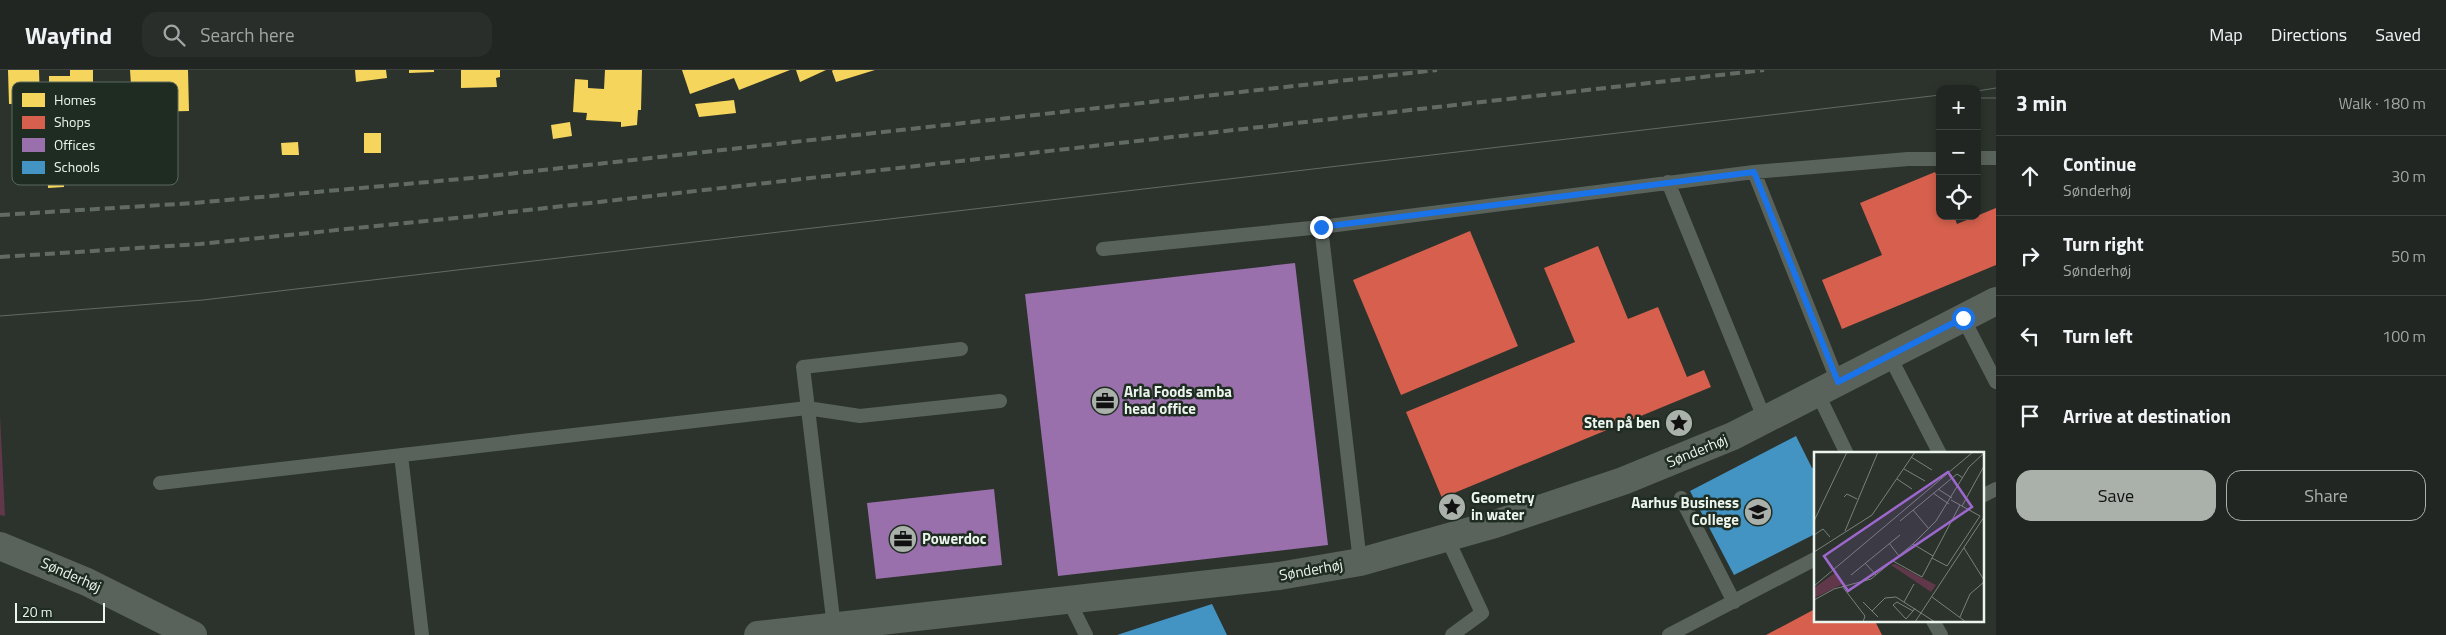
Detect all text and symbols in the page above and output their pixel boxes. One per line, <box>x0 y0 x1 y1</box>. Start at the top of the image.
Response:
search box <box>142 12 492 57</box>
text: Wayfind <box>25 17 112 53</box>
text: Search here <box>200 20 295 49</box>
icon: search <box>160 21 188 49</box>
text: Map <box>2209 21 2243 48</box>
text: Directions <box>2271 21 2347 48</box>
text: Saved <box>2375 21 2421 48</box>
legend <box>12 82 178 185</box>
map controls <box>1936 85 1981 220</box>
button: + <box>1936 85 1981 130</box>
text: 3 min <box>2016 87 2067 119</box>
text: Homes <box>54 89 96 110</box>
text: Walk · 180 m <box>2338 91 2426 115</box>
text: Shops <box>54 111 90 132</box>
button: − <box>1936 130 1981 175</box>
text: Offices <box>54 134 95 155</box>
text: Continue <box>2063 149 2136 178</box>
text: Schools <box>54 156 100 177</box>
icon: ahead <box>2016 162 2044 190</box>
text: 30 m <box>2391 164 2426 188</box>
button: locate <box>1936 175 1981 220</box>
text: Sønderhøj <box>2063 178 2131 202</box>
route end <box>1310 216 1333 239</box>
text: Turn right <box>2063 229 2144 258</box>
icon: right <box>2016 242 2044 270</box>
text: 50 m <box>2391 244 2426 268</box>
text: Sønderhøj <box>2063 258 2131 282</box>
route start <box>1952 307 1975 330</box>
text: Turn left <box>2063 321 2133 350</box>
icon: left <box>2016 322 2044 350</box>
text: 100 m <box>2382 324 2426 348</box>
place label: Arla Foods amba head office <box>1124 380 1232 420</box>
office icon: Arla Foods amba head office <box>1090 386 1120 416</box>
text: Arrive at destination <box>2063 401 2231 430</box>
icon: arrive <box>2016 402 2044 430</box>
place icon: Sten på ben <box>1664 408 1694 438</box>
place label: Sten på ben <box>1584 411 1660 434</box>
street label: Sønderhøj <box>1663 428 1731 473</box>
inset map <box>1814 452 1984 622</box>
button: Save <box>2016 470 2216 521</box>
button: Share <box>2226 470 2426 521</box>
place label: Geometry in water <box>1471 486 1535 526</box>
place label: Aarhus Business College <box>1631 491 1739 531</box>
place icon: Geometry in water <box>1437 492 1467 522</box>
school or university icon: Aarhus Business College <box>1743 497 1773 527</box>
office icon: Powerdoc <box>888 524 918 554</box>
place label: Powerdoc <box>922 527 987 550</box>
street label: Sønderhøj <box>37 551 105 598</box>
street label: Sønderhøj <box>1277 553 1344 586</box>
scale bar <box>15 600 105 623</box>
text: 20 m <box>22 601 52 622</box>

